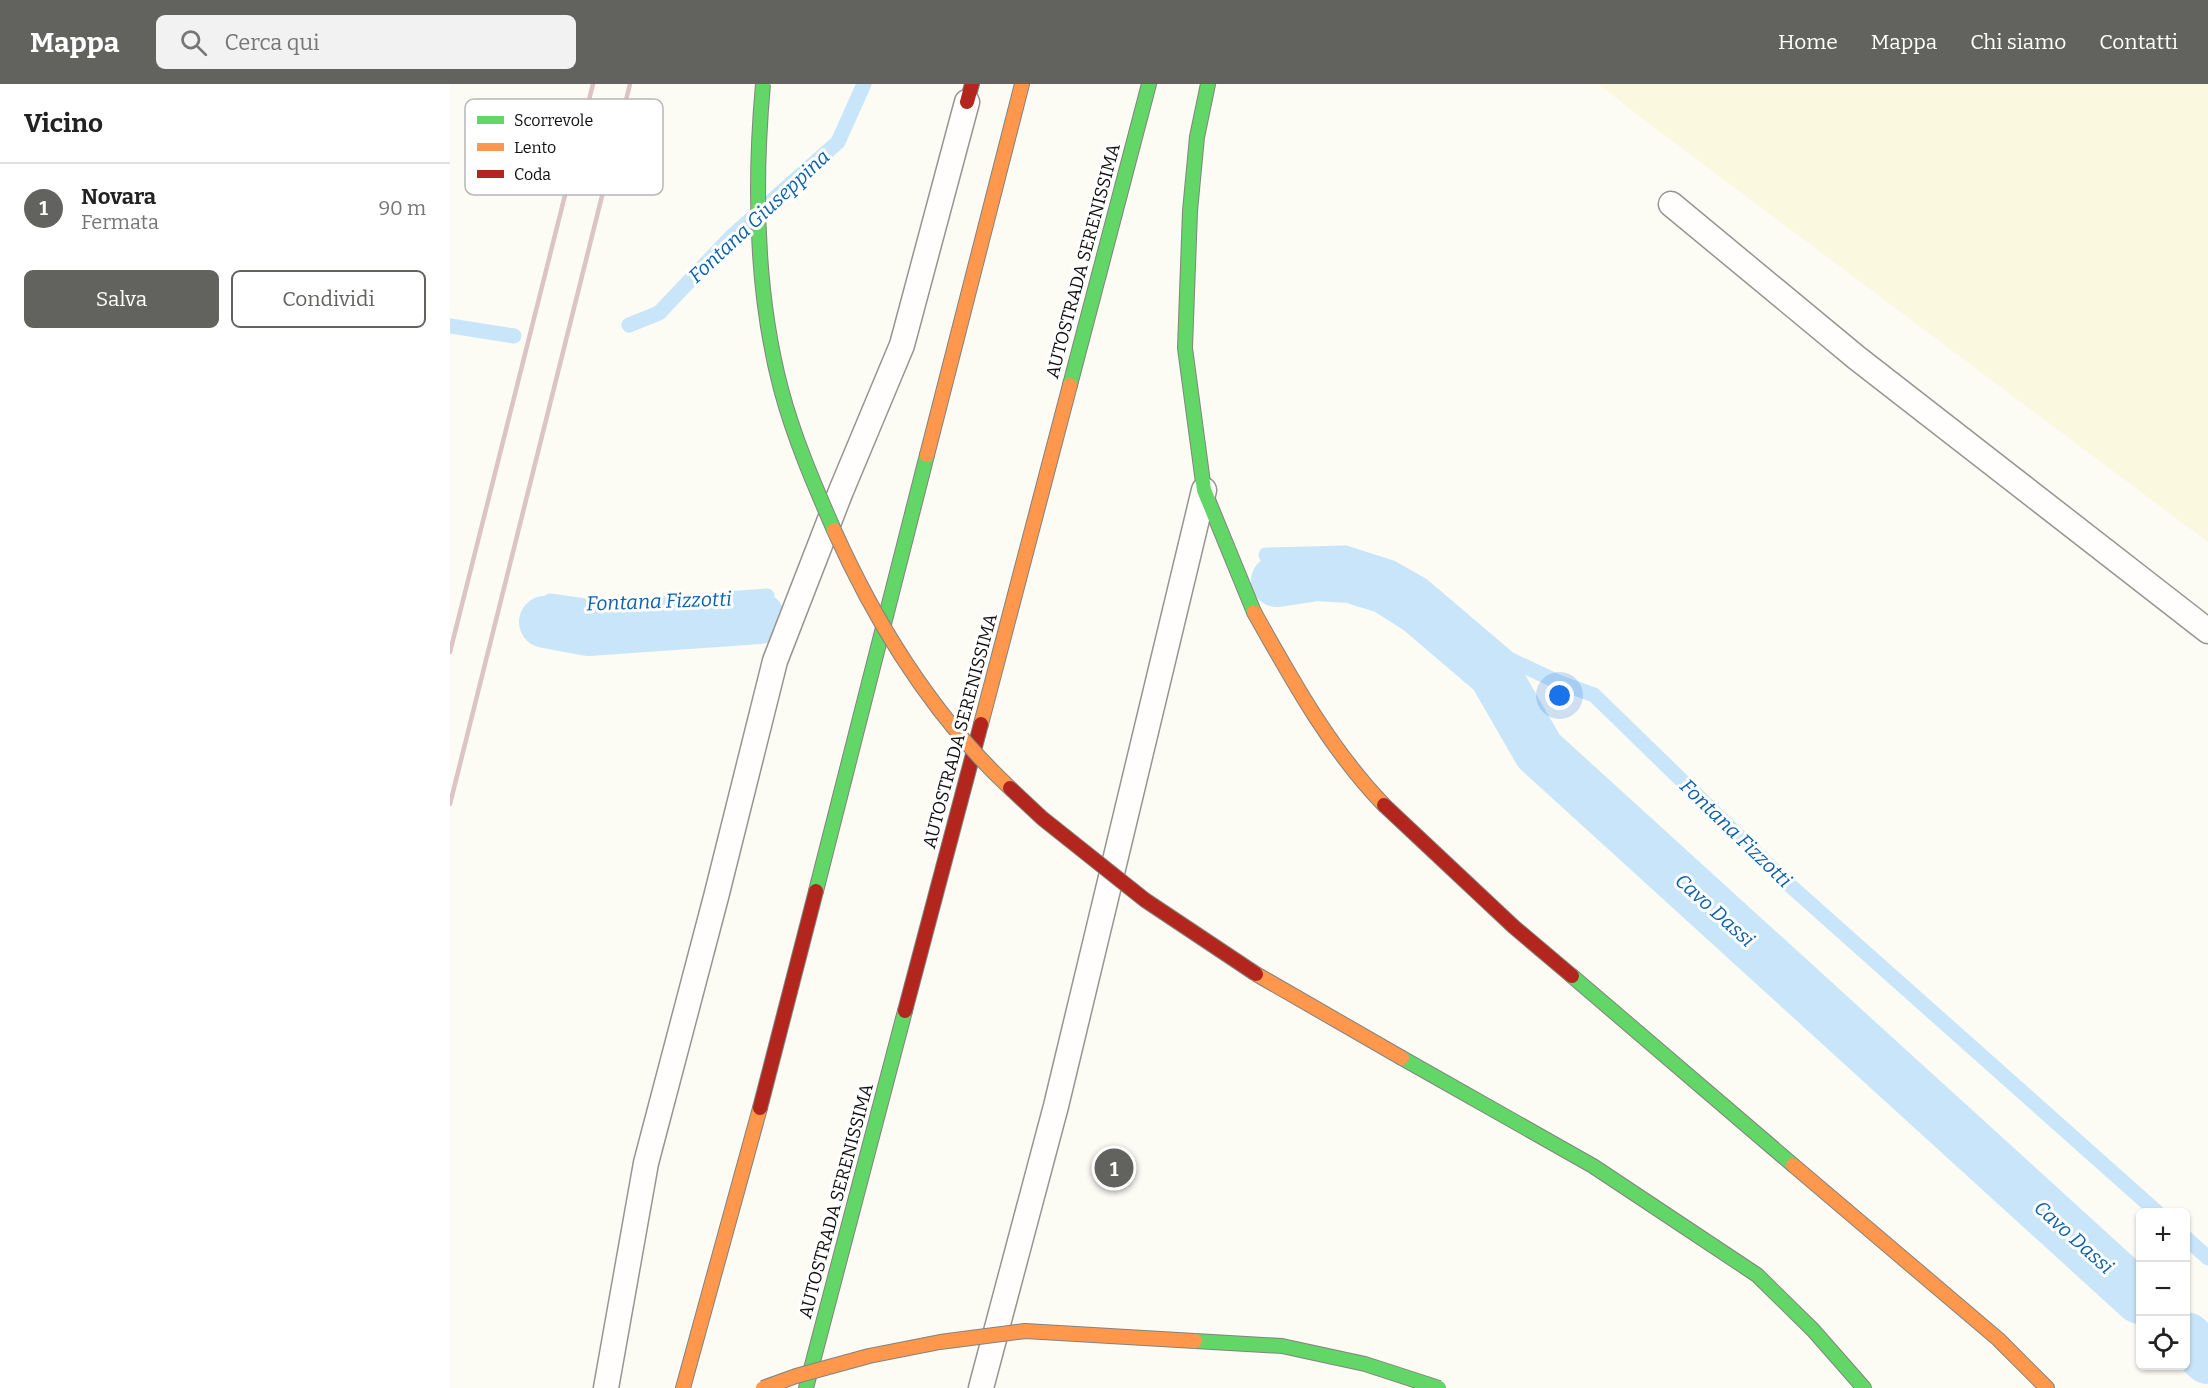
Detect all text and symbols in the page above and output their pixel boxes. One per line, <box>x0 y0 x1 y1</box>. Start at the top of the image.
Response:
search box <box>156 15 576 69</box>
text: Mappa <box>30 26 120 59</box>
icon: search <box>177 26 210 59</box>
text: Cerca qui <box>225 29 320 56</box>
text: Home <box>1778 29 1838 55</box>
text: Mappa <box>1871 29 1937 55</box>
text: Chi siamo <box>1970 29 2066 55</box>
text: Contatti <box>2099 29 2178 55</box>
legend <box>465 99 663 195</box>
text: Vicino <box>24 108 103 139</box>
text: Scorrevole <box>514 111 593 130</box>
text: Lento <box>514 138 556 157</box>
street label: AUTOSTRADA SERENISSIMA <box>1041 141 1125 381</box>
water label: Fontana Giuseppina <box>683 144 835 288</box>
text: Coda <box>514 165 551 184</box>
text: Novara <box>81 183 156 210</box>
text: 1 <box>39 196 48 220</box>
text: 90 m <box>378 196 426 220</box>
text: Fermata <box>81 210 159 234</box>
button: Salva <box>24 270 219 328</box>
button: Condividi <box>231 270 426 328</box>
water label: Fontana Fizzotti <box>586 586 732 616</box>
street label: AUTOSTRADA SERENISSIMA <box>918 611 1002 851</box>
your location <box>1545 681 1574 710</box>
water label: Fontana Fizzotti <box>1675 774 1797 892</box>
water label: Cavo Dassi <box>1671 868 1760 952</box>
street label: AUTOSTRADA SERENISSIMA <box>794 1081 878 1321</box>
pin: 1 <box>1094 1146 1134 1190</box>
water label: Cavo Dassi <box>2030 1195 2119 1279</box>
map controls <box>2136 1208 2190 1370</box>
button: + <box>2136 1208 2190 1262</box>
button: − <box>2136 1262 2190 1316</box>
button: locate <box>2136 1316 2190 1370</box>

